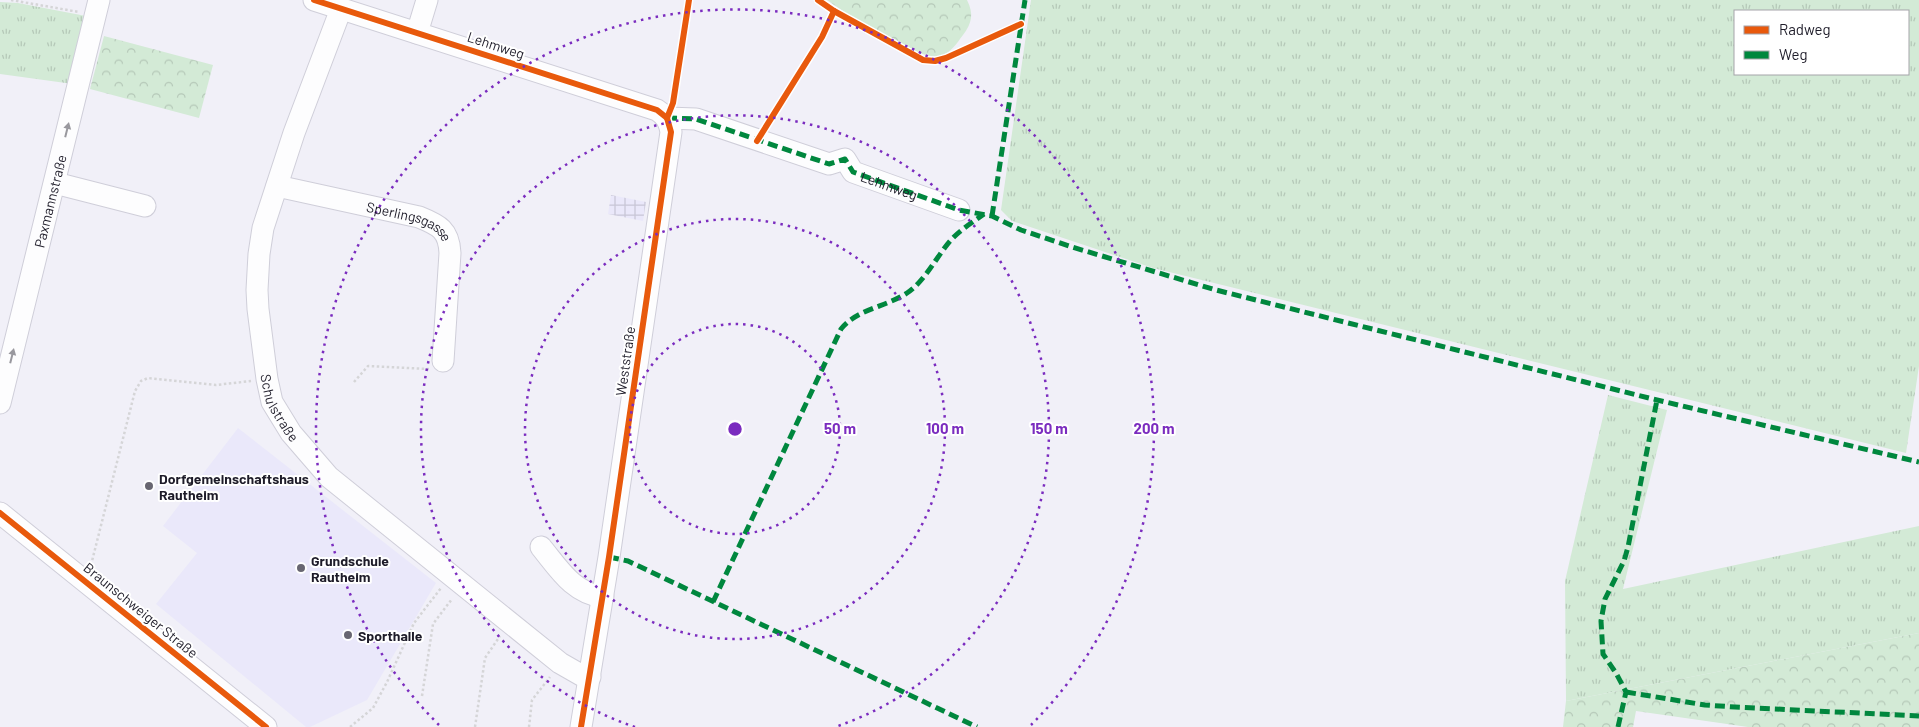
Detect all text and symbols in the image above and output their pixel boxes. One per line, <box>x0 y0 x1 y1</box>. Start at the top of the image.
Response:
legend <box>1734 10 1909 75</box>
text: Radweg <box>1779 20 1831 38</box>
street label: Lehmweg <box>465 28 527 62</box>
text: Weg <box>1779 45 1807 63</box>
one-way arrow <box>63 123 71 138</box>
street label: Paxmannstraße <box>30 153 69 249</box>
street label: Lehmweg <box>859 167 920 203</box>
street label: Sperlingsgasse <box>365 197 456 244</box>
street label: Weststraße <box>612 325 638 397</box>
one-way arrow <box>8 349 16 364</box>
street label: Schulstraße <box>258 373 303 445</box>
text: 50 m <box>824 419 856 437</box>
text: 100 m <box>926 419 964 437</box>
text: 150 m <box>1030 419 1068 437</box>
text: 200 m <box>1133 419 1175 437</box>
centre of rings <box>726 420 744 438</box>
place label: Dorfgemeinschaftshaus Rautheim <box>159 470 309 503</box>
marker: Dorfgemeinschaftshaus Rautheim <box>143 480 155 492</box>
place label: Grundschule Rautheim <box>311 552 389 585</box>
street label: Braunschweiger Straße <box>80 559 202 661</box>
marker: Grundschule Rautheim <box>295 562 307 574</box>
place label: Sporthalle <box>358 627 423 644</box>
marker: Sporthalle <box>342 629 354 641</box>

